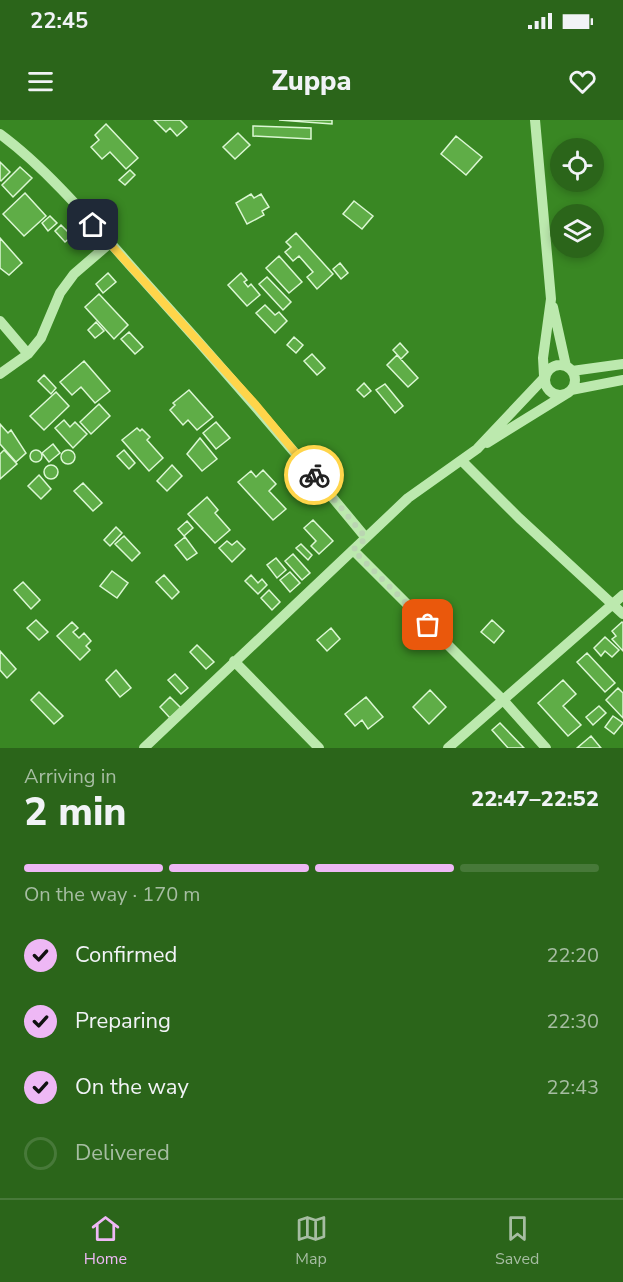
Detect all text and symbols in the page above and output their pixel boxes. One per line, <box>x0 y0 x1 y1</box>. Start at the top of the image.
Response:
text: 22:45 <box>30 6 88 36</box>
text: Zuppa <box>271 63 352 100</box>
icon: menu <box>24 65 57 98</box>
icon: heart <box>566 65 599 98</box>
map controls <box>550 138 604 258</box>
button: locate <box>550 138 604 192</box>
pin <box>67 199 118 250</box>
button: layers <box>550 204 604 258</box>
icon: home <box>76 208 109 241</box>
courier <box>284 445 344 505</box>
icon: bike <box>298 459 331 492</box>
pin <box>402 599 453 650</box>
icon: bag <box>411 608 444 641</box>
text: Arriving in <box>24 763 117 790</box>
text: 22:47–22:52 <box>471 784 599 814</box>
text: 2 min <box>24 786 127 839</box>
text: On the way · 170 m <box>24 881 200 908</box>
icon: check <box>24 939 57 972</box>
text: Confirmed <box>75 940 177 970</box>
text: 22:20 <box>546 942 599 969</box>
icon: check <box>24 1005 57 1038</box>
text: Preparing <box>75 1006 171 1036</box>
text: 22:30 <box>546 1008 599 1035</box>
icon: check <box>24 1071 57 1104</box>
text: On the way <box>75 1072 189 1102</box>
text: 22:43 <box>546 1074 599 1101</box>
text: Delivered <box>75 1138 170 1168</box>
tab: Home <box>84 1212 127 1270</box>
tab: Map <box>295 1212 328 1270</box>
tab: Saved <box>495 1212 539 1270</box>

